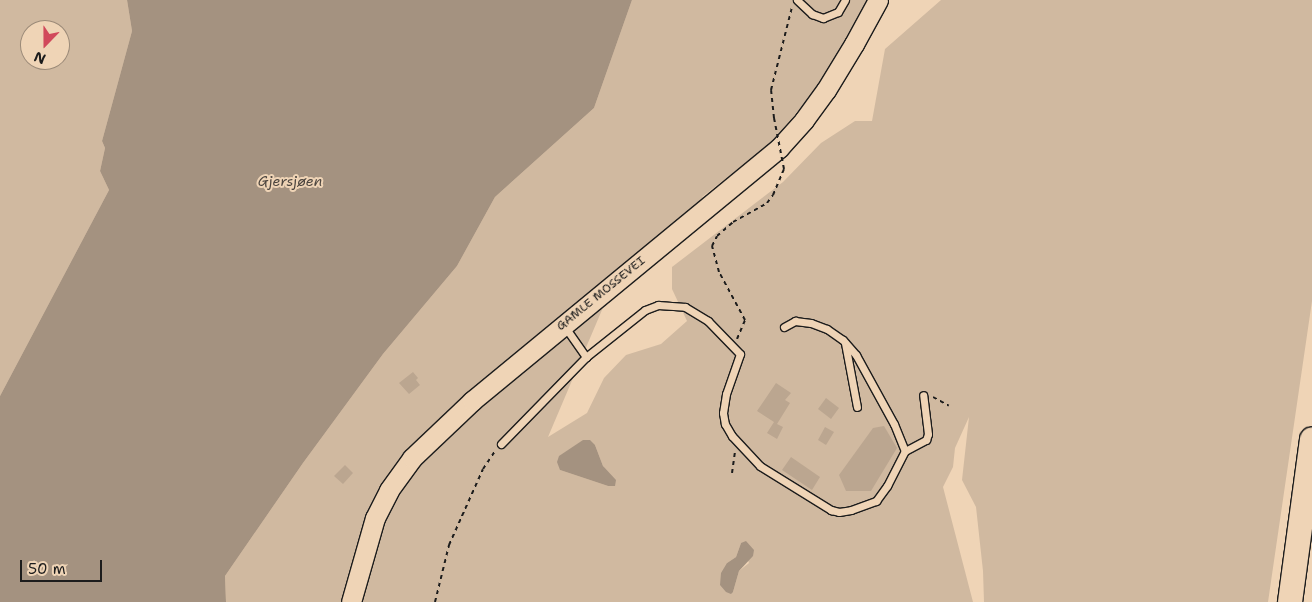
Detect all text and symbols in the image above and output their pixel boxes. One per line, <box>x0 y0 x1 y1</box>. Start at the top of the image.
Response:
north arrow <box>20 20 70 70</box>
text: N <box>31 48 48 68</box>
water label: Gjersjøen <box>258 173 322 189</box>
street label: GAMLE MOSSEVEI <box>554 254 648 334</box>
scale bar <box>22 550 105 582</box>
text: 50 m <box>28 559 66 579</box>

